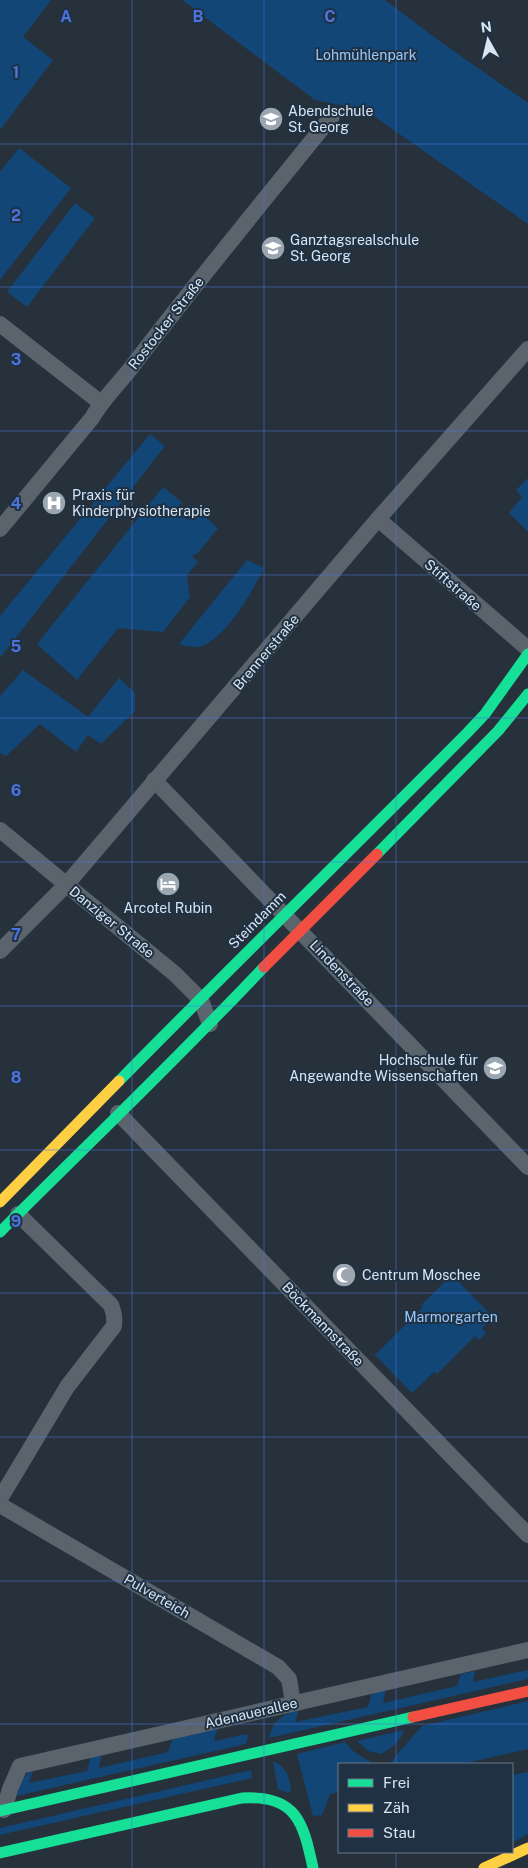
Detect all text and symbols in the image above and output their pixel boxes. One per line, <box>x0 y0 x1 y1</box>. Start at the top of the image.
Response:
text: A <box>60 7 72 26</box>
text: B <box>193 7 204 26</box>
text: C <box>324 7 336 26</box>
north arrow <box>463 15 513 65</box>
text: N <box>480 18 493 36</box>
park label: Lohmühlenpark <box>315 47 417 63</box>
text: 1 <box>13 63 19 82</box>
place label: Abendschule St. Georg <box>288 103 373 135</box>
school or university icon: Abendschule St. Georg <box>258 106 284 132</box>
text: 2 <box>11 206 21 225</box>
place label: Ganztagsrealschule St. Georg <box>290 232 419 264</box>
school or university icon: Ganztagsrealschule St. Georg <box>260 235 286 261</box>
street label: Rostocker Straße <box>125 274 207 372</box>
text: 3 <box>11 350 21 369</box>
place label: Praxis für Kinderphysiotherapie <box>72 487 211 519</box>
hospital icon: Praxis für Kinderphysiotherapie <box>41 490 67 516</box>
text: 4 <box>11 494 22 513</box>
street label: Stiftstraße <box>421 556 485 614</box>
street label: Brennerstraße <box>230 611 302 693</box>
text: 5 <box>11 637 22 656</box>
text: 6 <box>11 781 21 800</box>
hotel icon: Arcotel Rubin <box>155 871 181 897</box>
street label: Danziger Straße <box>66 883 158 961</box>
street label: Steindamm <box>225 888 289 952</box>
place label: Arcotel Rubin <box>124 900 212 916</box>
text: 7 <box>11 925 21 944</box>
street label: Lindenstraße <box>307 937 378 1009</box>
place label: Hochschule für Angewandte Wissenschaften <box>289 1052 478 1084</box>
school or university icon: Hochschule für Angewandte Wissenschaften <box>482 1055 508 1081</box>
text: 8 <box>11 1068 22 1087</box>
text: 9 <box>11 1212 21 1231</box>
mosque icon: Centrum Moschee <box>331 1262 357 1288</box>
place label: Centrum Moschee <box>362 1267 481 1283</box>
street label: Böckmannstraße <box>279 1279 367 1369</box>
park label: Marmorgarten <box>404 1309 498 1325</box>
street label: Pulverteich <box>121 1571 193 1621</box>
street label: Adenauerallee <box>203 1695 299 1731</box>
legend <box>338 1763 513 1853</box>
text: Frei <box>383 1774 410 1791</box>
text: Zäh <box>383 1799 410 1816</box>
text: Stau <box>383 1824 416 1841</box>

